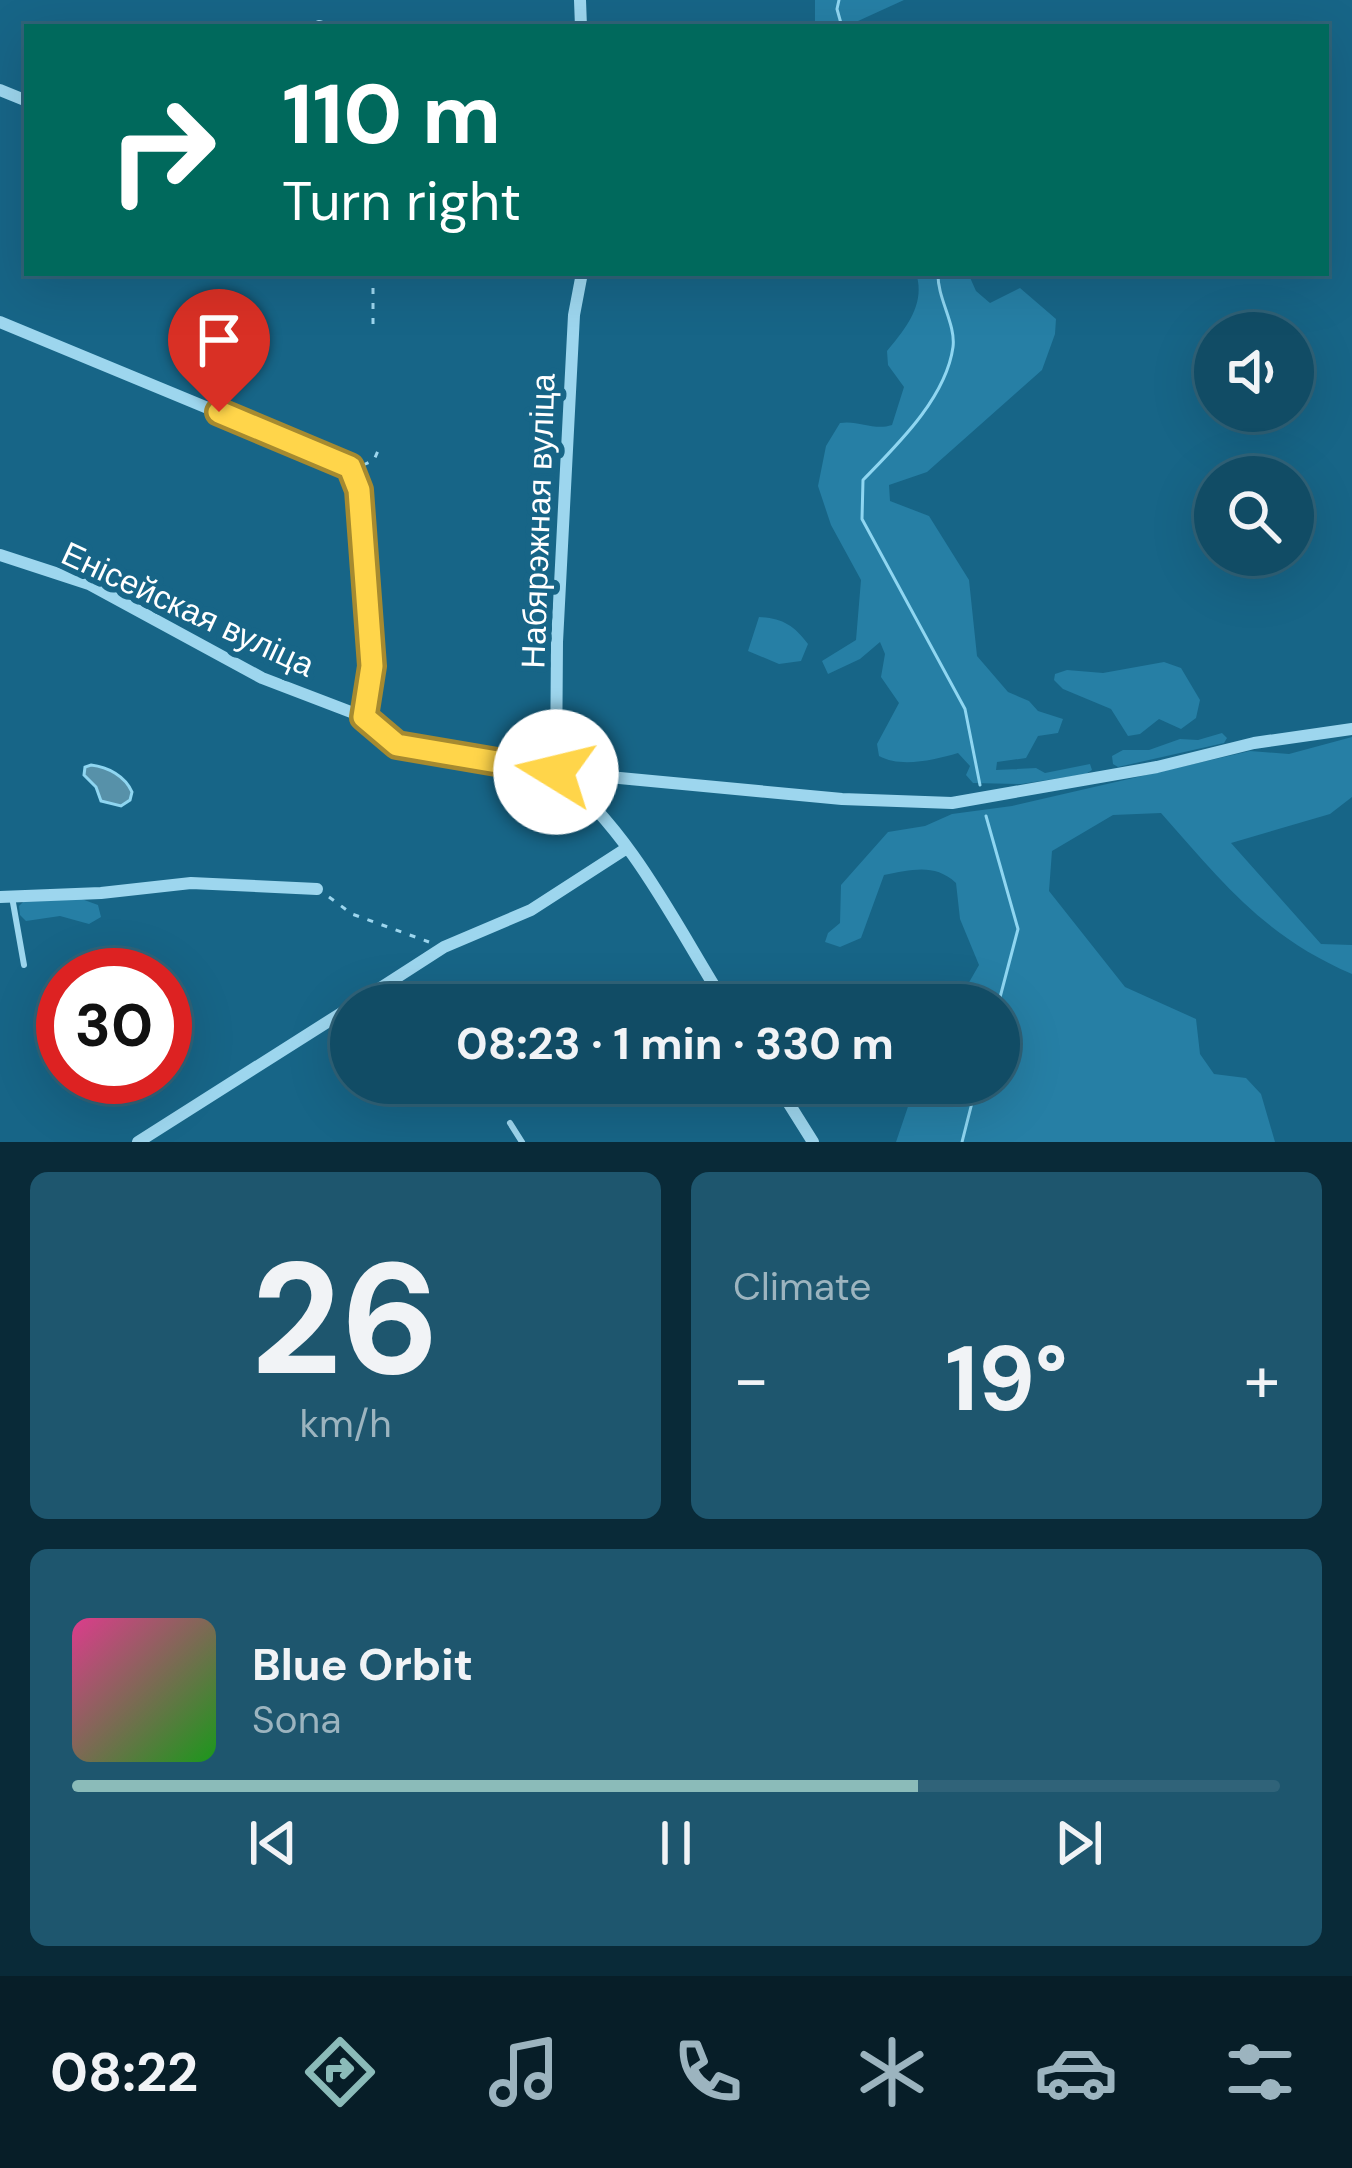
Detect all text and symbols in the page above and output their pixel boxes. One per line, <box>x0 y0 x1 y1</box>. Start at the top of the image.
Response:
text: 110 m <box>282 60 501 169</box>
icon: right <box>84 72 240 228</box>
text: Turn right <box>282 166 521 237</box>
pin <box>168 289 270 412</box>
icon: arrive <box>186 307 252 373</box>
map controls <box>1194 312 1314 576</box>
button: sound <box>1194 312 1314 432</box>
street label: Набярэжная вуліца <box>511 372 565 669</box>
button: search <box>1194 456 1314 576</box>
street label: Енісейская вуліца <box>55 532 322 687</box>
position arrow <box>493 709 619 835</box>
speed limit sign: 30 <box>36 948 192 1104</box>
text: 08:23 · 1 min · 330 m <box>456 1014 894 1073</box>
text: 26 <box>251 1218 440 1421</box>
text: Climate <box>733 1261 871 1312</box>
text: 19° <box>945 1321 1068 1438</box>
text: − <box>733 1337 769 1422</box>
text: + <box>1244 1337 1280 1422</box>
text: km/h <box>299 1398 392 1449</box>
text: Blue Orbit <box>252 1635 473 1694</box>
text: Sona <box>252 1694 341 1745</box>
icon: previous <box>240 1810 306 1876</box>
icon: pause <box>643 1810 709 1876</box>
icon: next <box>1046 1810 1112 1876</box>
icon: directions <box>298 2030 382 2114</box>
icon: music <box>482 2030 566 2114</box>
icon: phone <box>666 2030 750 2114</box>
icon: climate <box>850 2030 934 2114</box>
icon: car <box>1034 2030 1118 2114</box>
icon: filters <box>1218 2030 1302 2114</box>
text: 08:22 <box>50 2037 198 2108</box>

